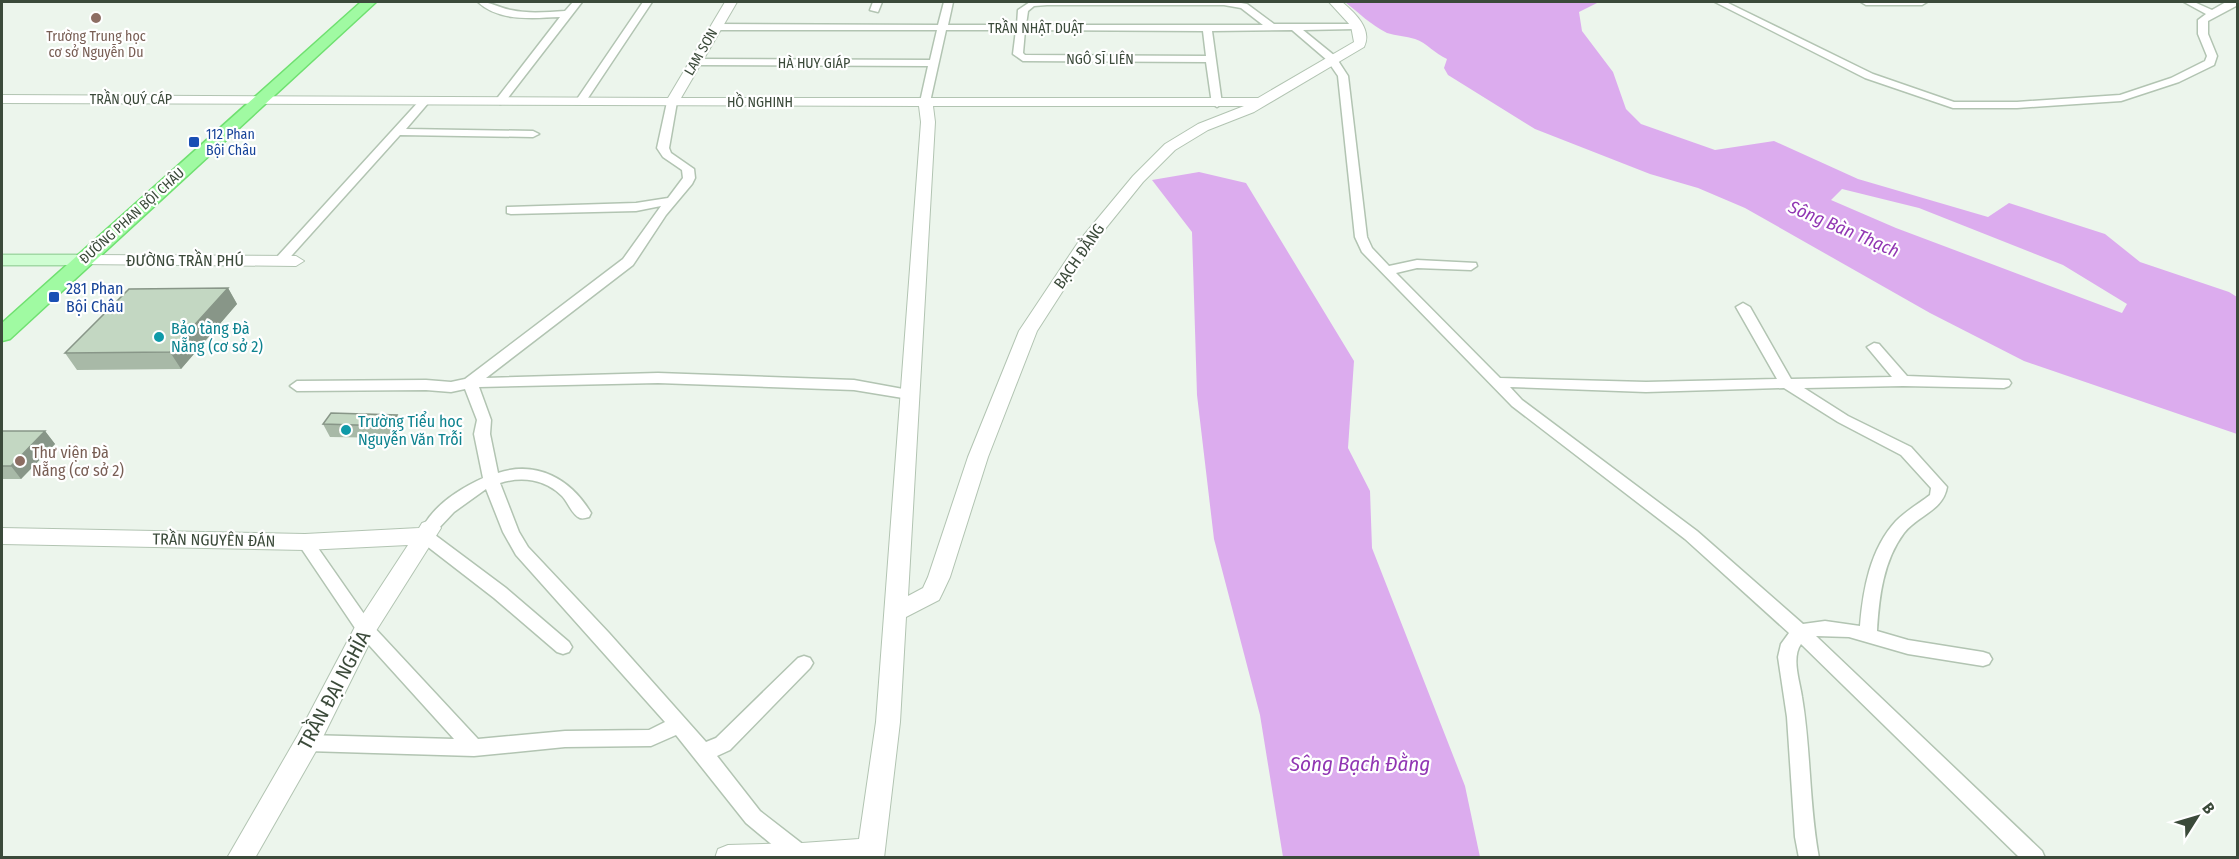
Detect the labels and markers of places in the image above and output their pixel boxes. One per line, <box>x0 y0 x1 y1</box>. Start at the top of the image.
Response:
marker: Trường Trung học cơ sở Nguyễn Du <box>89 11 103 25</box>
place label: Trường Trung học cơ sở Nguyễn Du <box>46 28 146 61</box>
place label: 112 Phan Bội Châu <box>206 126 256 159</box>
marker: 112 Phan Bội Châu <box>187 135 201 149</box>
place label: 281 Phan Bội Châu <box>66 279 124 316</box>
marker: 281 Phan Bội Châu <box>47 290 61 304</box>
place label: Bảo tàng Đà Nẵng (cơ sở 2) <box>171 319 263 356</box>
marker: Bảo tàng Đà Nẵng (cơ sở 2) <box>152 330 166 344</box>
place label: Trường Tiểu học Nguyễn Văn Trỗi <box>358 411 463 449</box>
marker: Trường Tiểu học Nguyễn Văn Trỗi <box>339 423 353 437</box>
place label: Thư viện Đà Nẵng (cơ sở 2) <box>32 443 124 480</box>
marker: Thư viện Đà Nẵng (cơ sở 2) <box>13 454 27 468</box>

